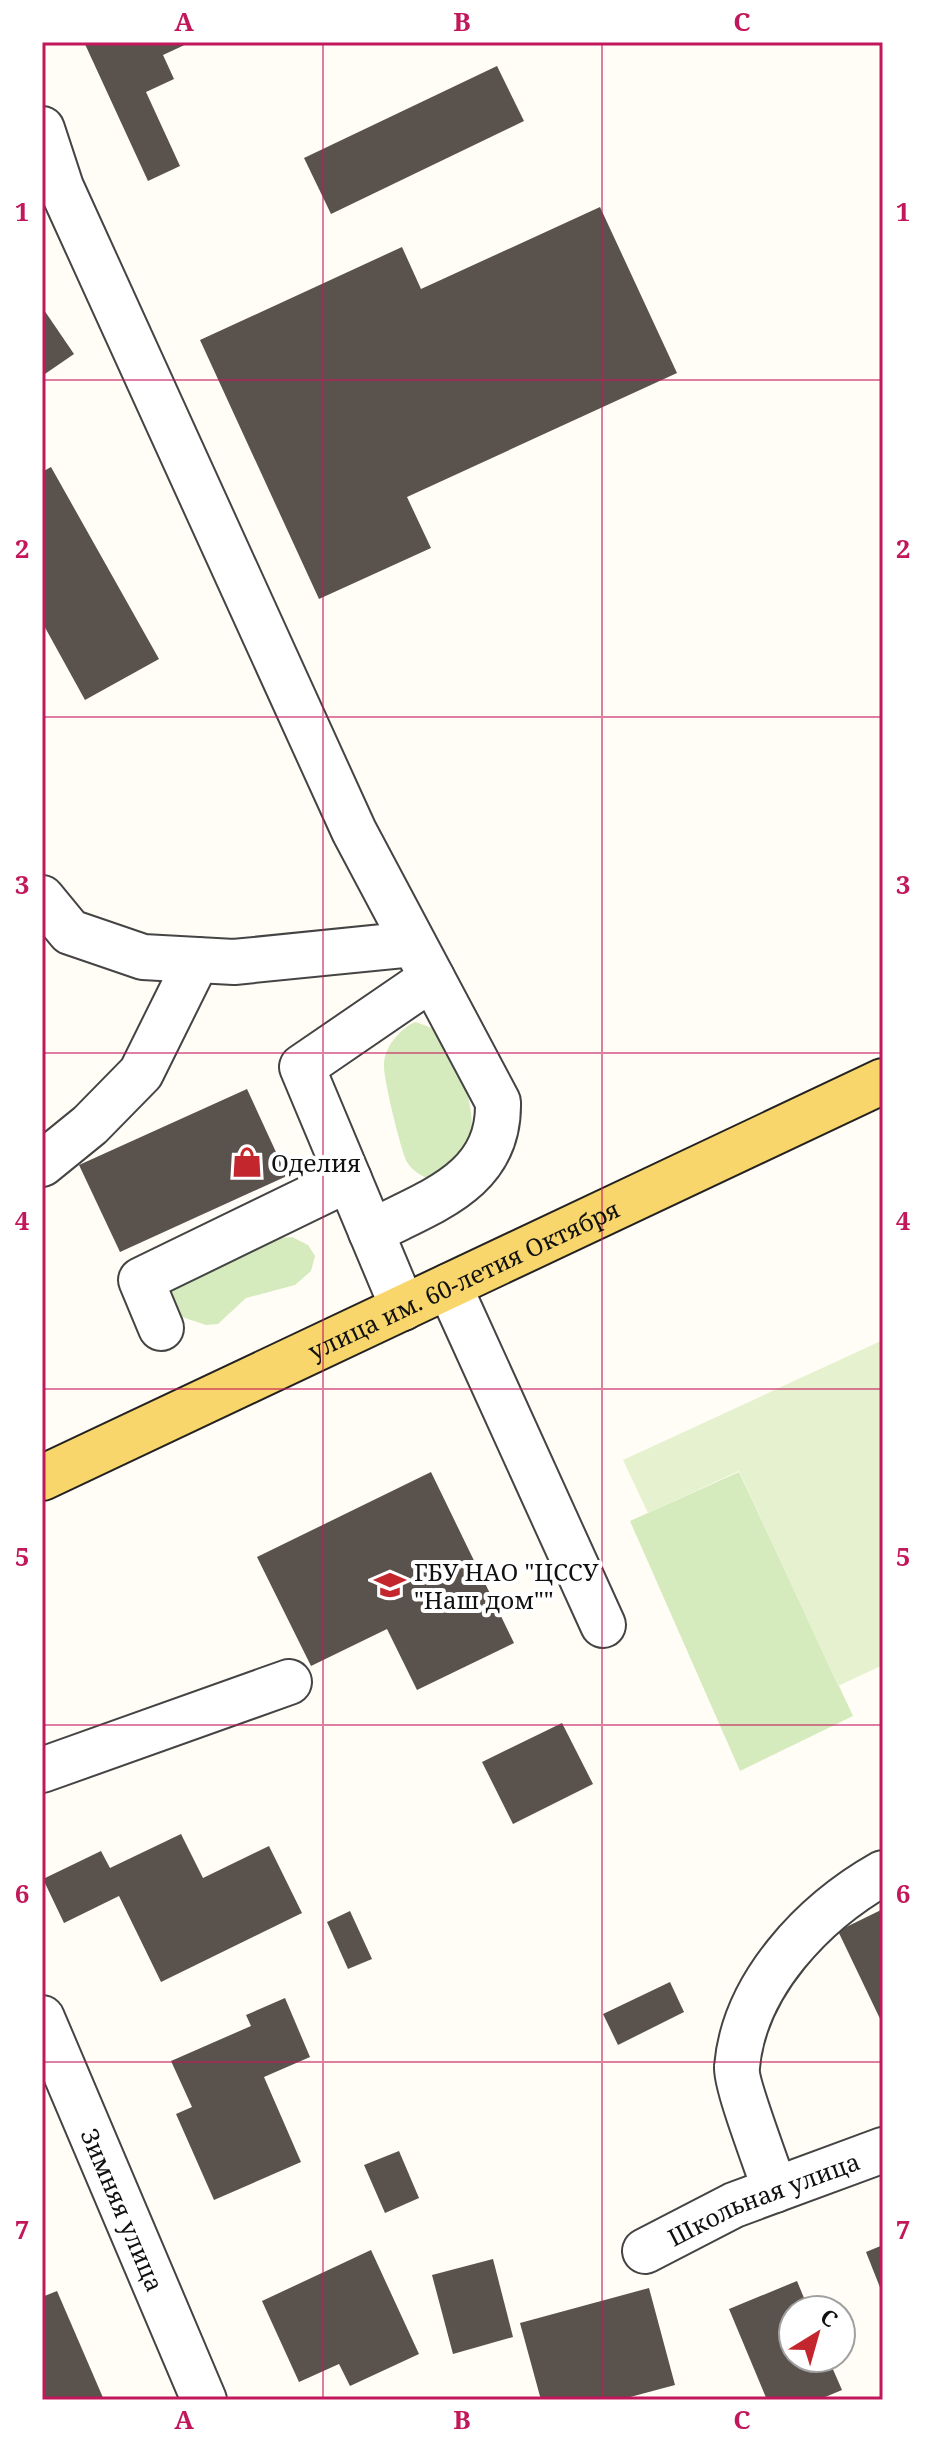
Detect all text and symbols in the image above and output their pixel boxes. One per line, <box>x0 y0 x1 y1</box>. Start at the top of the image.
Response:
text: A <box>174 3 194 39</box>
text: B <box>453 3 471 39</box>
text: C <box>733 3 751 39</box>
text: 1 <box>15 193 29 229</box>
text: 1 <box>896 193 910 229</box>
text: 2 <box>15 530 29 566</box>
text: 2 <box>896 530 910 566</box>
text: 3 <box>15 866 29 902</box>
text: 3 <box>896 866 910 902</box>
shop icon: Оделия <box>230 1145 264 1179</box>
place label: Оделия <box>271 1146 361 1179</box>
street label: улица им. 60-летия Октября <box>302 1191 625 1367</box>
text: 4 <box>15 1202 30 1238</box>
text: 4 <box>896 1202 911 1238</box>
text: 5 <box>15 1538 29 1574</box>
text: 5 <box>896 1538 910 1574</box>
place label: ГБУ НАО "ЦССУ "Наш дом"" <box>414 1555 599 1616</box>
school or university icon: ГБУ НАО "ЦССУ "Наш дом"" <box>373 1568 407 1602</box>
text: 6 <box>15 1875 29 1911</box>
text: 6 <box>896 1875 910 1911</box>
street label: Зимняя улица <box>74 2123 172 2296</box>
street label: Школьная улица <box>662 2144 864 2253</box>
text: 7 <box>15 2211 29 2247</box>
text: 7 <box>896 2211 910 2247</box>
north arrow <box>777 2294 857 2374</box>
text: С <box>815 2301 844 2334</box>
text: A <box>174 2401 194 2437</box>
text: B <box>453 2401 471 2437</box>
text: C <box>733 2401 751 2437</box>

